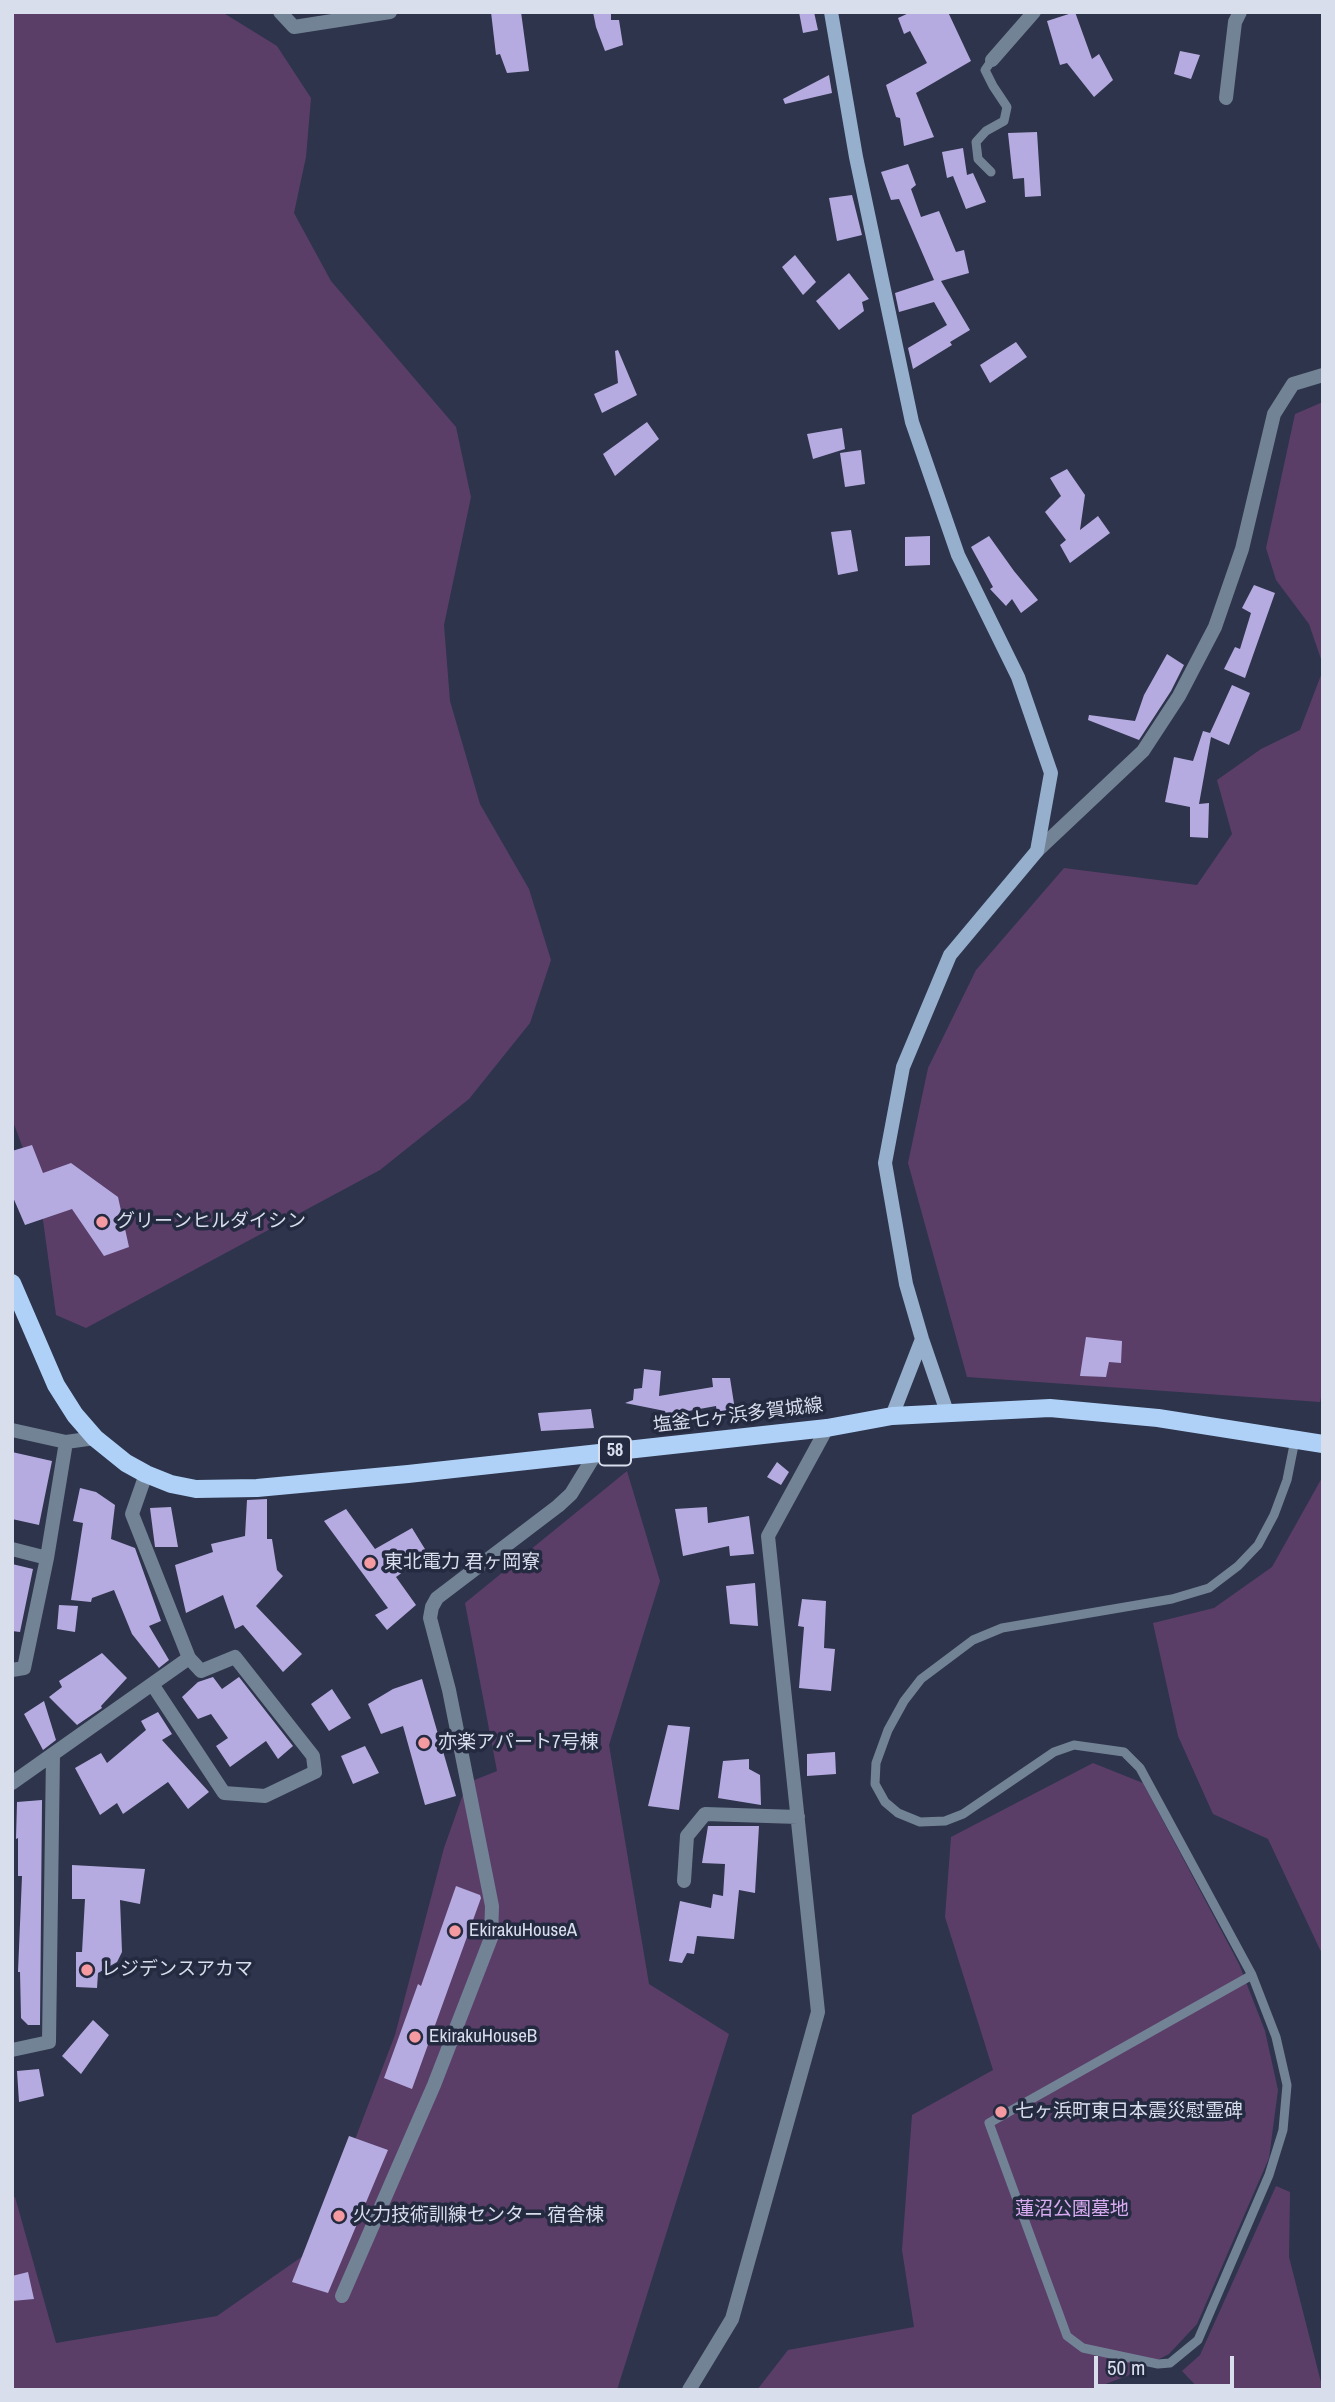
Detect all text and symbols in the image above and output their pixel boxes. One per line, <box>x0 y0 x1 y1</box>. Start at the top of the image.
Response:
place label: グリーンヒルダイシン <box>116 1211 306 1233</box>
marker: グリーンヒルダイシン <box>94 1214 110 1230</box>
street label: 塩釜七ヶ浜多賀城線 <box>652 1394 824 1438</box>
road number: 58 <box>599 1436 631 1466</box>
place label: 東北電力 君ヶ岡寮 <box>384 1552 540 1574</box>
marker: 東北電力 君ヶ岡寮 <box>362 1555 378 1571</box>
place label: 亦楽アパート7号棟 <box>438 1732 599 1754</box>
marker: 亦楽アパート7号棟 <box>416 1735 432 1751</box>
place label: EkirakuHouseA <box>469 1920 577 1942</box>
marker: EkirakuHouseA <box>447 1923 463 1939</box>
place label: レジデンスアカマ <box>101 1959 253 1981</box>
marker: レジデンスアカマ <box>79 1962 95 1978</box>
place label: EkirakuHouseB <box>429 2026 537 2048</box>
marker: EkirakuHouseB <box>407 2029 423 2045</box>
place label: 七ヶ浜町東日本震災慰霊碑 <box>1015 2101 1243 2123</box>
marker: 七ヶ浜町東日本震災慰霊碑 <box>993 2104 1009 2120</box>
park label: 蓮沼公園墓地 <box>1015 2199 1129 2221</box>
place label: 火力技術訓練センター 宿舎棟 <box>353 2205 604 2227</box>
marker: 火力技術訓練センター 宿舎棟 <box>331 2208 347 2224</box>
scale bar <box>1097 2342 1237 2386</box>
text: 50 m <box>1107 2353 1145 2382</box>

